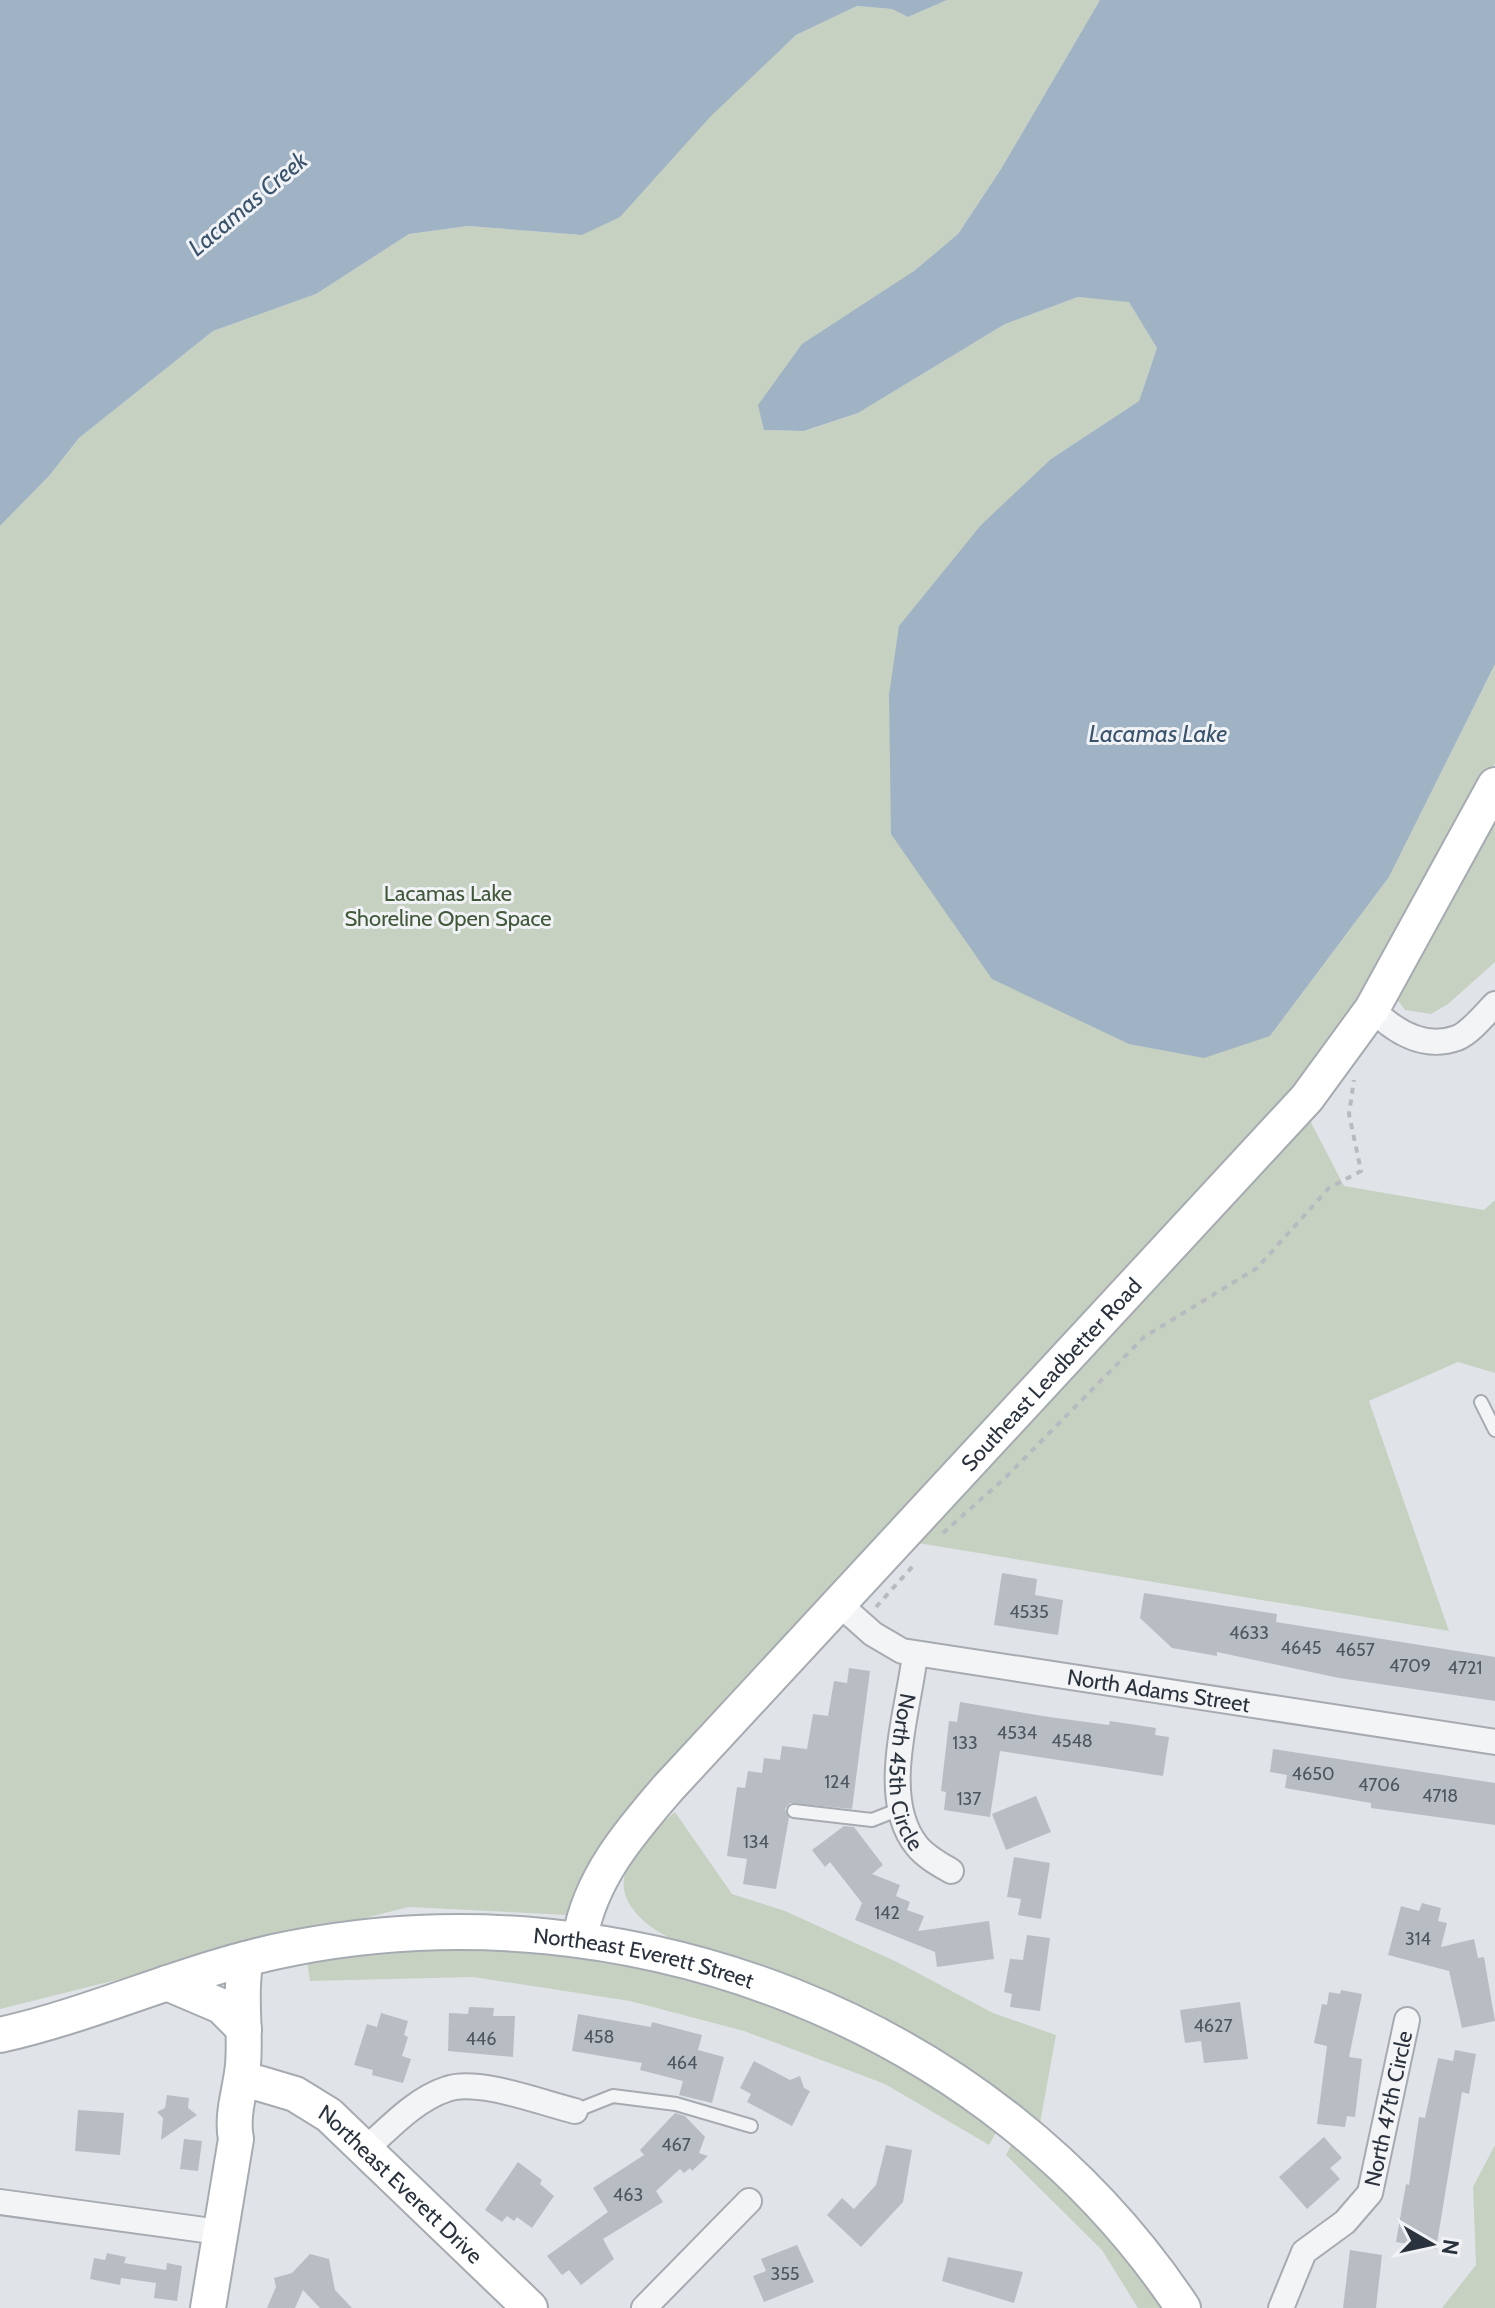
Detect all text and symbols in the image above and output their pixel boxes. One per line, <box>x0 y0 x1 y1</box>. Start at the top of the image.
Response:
water label: Lacamas Creek <box>182 145 314 262</box>
water label: Lacamas Lake <box>1089 719 1227 748</box>
park label: Lacamas Lake Shoreline Open Space <box>344 880 552 932</box>
street label: Southeast Leadbetter Road <box>956 1273 1147 1477</box>
house number: 4535 <box>1009 1601 1049 1623</box>
house number: 4633 <box>1229 1622 1269 1644</box>
house number: 4645 <box>1281 1637 1321 1659</box>
house number: 4657 <box>1335 1639 1375 1661</box>
house number: 4709 <box>1389 1655 1431 1677</box>
house number: 4721 <box>1448 1657 1482 1679</box>
street label: North Adams Street <box>1065 1664 1252 1718</box>
street label: North 45th Circle <box>884 1691 929 1856</box>
house number: 4534 <box>997 1722 1037 1744</box>
house number: 4548 <box>1051 1730 1093 1752</box>
house number: 133 <box>952 1732 978 1754</box>
house number: 4650 <box>1292 1763 1334 1785</box>
house number: 124 <box>824 1771 850 1793</box>
house number: 4706 <box>1358 1774 1400 1796</box>
house number: 4718 <box>1422 1785 1458 1807</box>
house number: 137 <box>957 1788 981 1810</box>
house number: 134 <box>743 1831 769 1853</box>
house number: 142 <box>874 1902 900 1924</box>
street label: Northeast Everett Street <box>532 1922 758 1995</box>
house number: 314 <box>1405 1928 1431 1950</box>
house number: 4627 <box>1193 2015 1233 2037</box>
house number: 458 <box>583 2026 615 2048</box>
house number: 446 <box>465 2028 497 2050</box>
street label: North 47th Circle <box>1359 2028 1418 2189</box>
house number: 464 <box>666 2052 698 2074</box>
street label: Northeast Everett Drive <box>314 2099 488 2269</box>
house number: 467 <box>661 2134 691 2156</box>
house number: 463 <box>613 2184 643 2206</box>
north arrow <box>1391 2204 1471 2284</box>
text: N <box>1436 2237 1465 2257</box>
house number: 355 <box>770 2263 800 2285</box>

